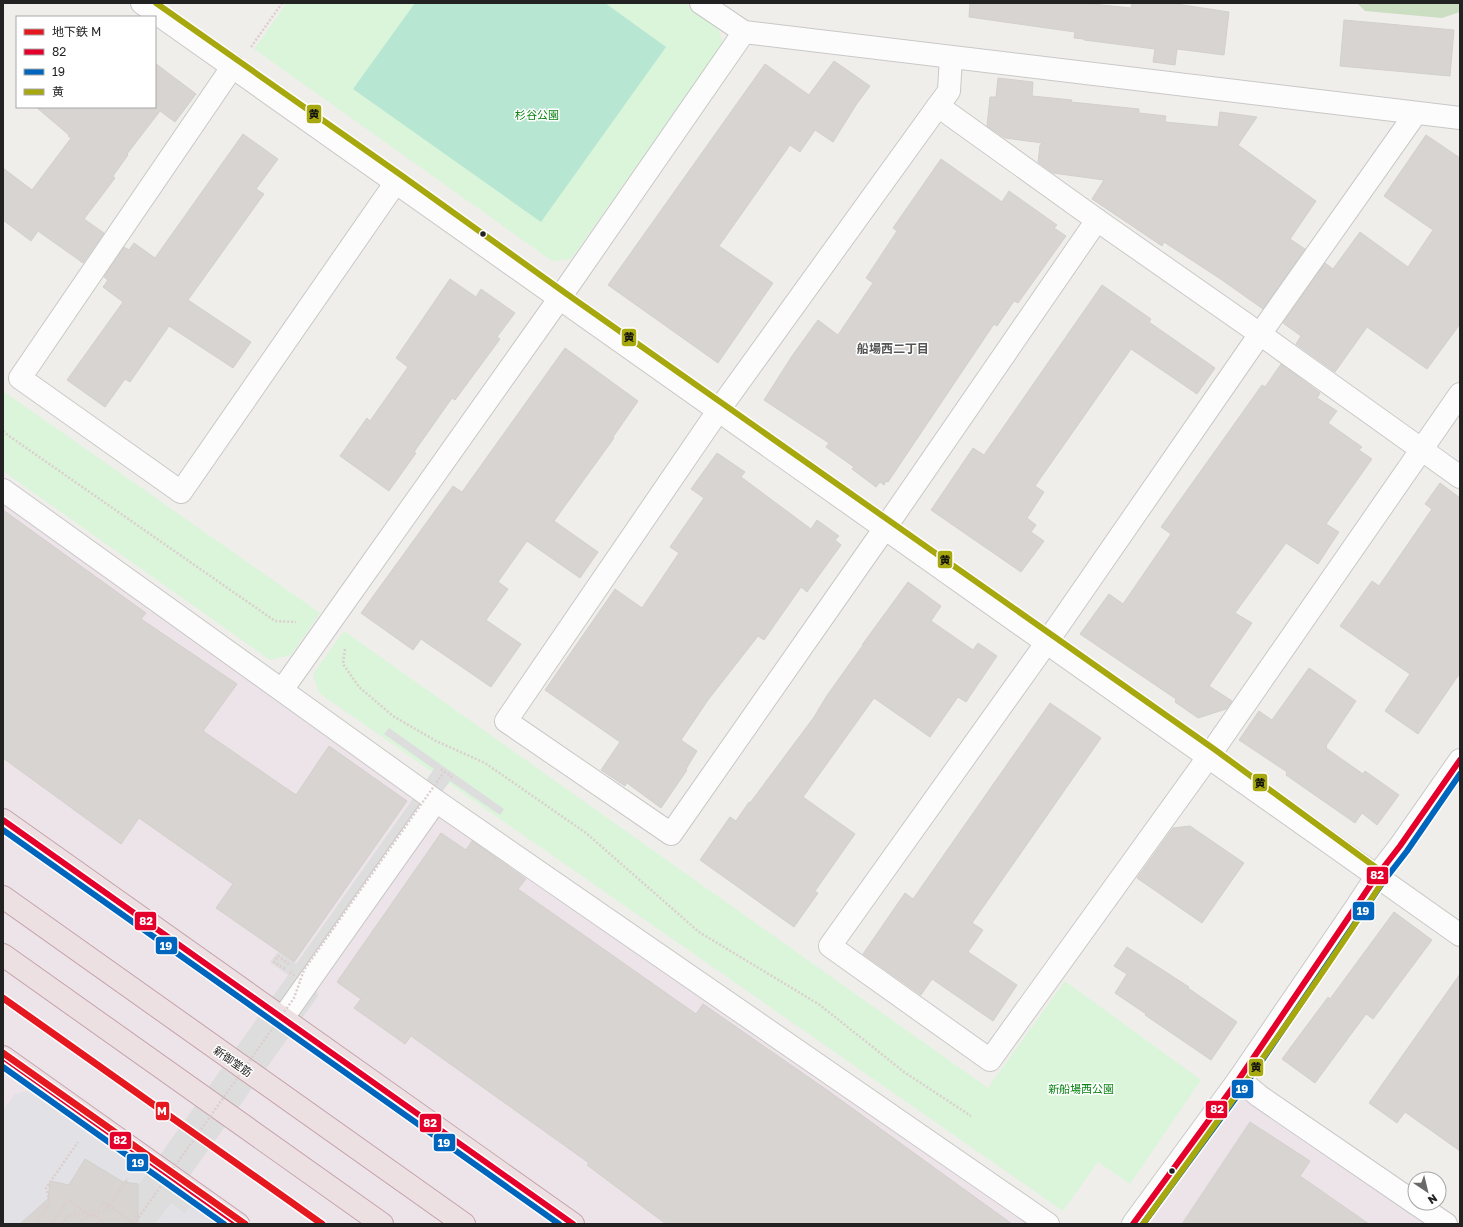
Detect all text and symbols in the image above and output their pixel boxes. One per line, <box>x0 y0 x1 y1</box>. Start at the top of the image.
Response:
legend <box>16 16 156 108</box>
text: 地下鉄 M <box>52 24 101 39</box>
text: 82 <box>52 44 66 59</box>
text: 19 <box>52 64 65 79</box>
text: 黄 <box>52 84 64 99</box>
line badge: 黄 <box>306 104 322 124</box>
text: 黄 <box>309 107 320 120</box>
park label: 杉谷公園 <box>515 108 559 121</box>
unlabelled marker <box>478 229 488 239</box>
line badge: 黄 <box>621 328 637 347</box>
text: 黄 <box>624 330 635 343</box>
district label: 船場西二丁目 <box>857 341 929 356</box>
line badge: 黄 <box>937 550 953 569</box>
text: 黄 <box>940 553 951 566</box>
line badge: 黄 <box>1252 773 1268 792</box>
text: 黄 <box>1255 776 1266 789</box>
line badge: 82 <box>1366 866 1389 885</box>
text: 82 <box>1370 868 1384 881</box>
line badge: 19 <box>1352 901 1375 921</box>
text: 19 <box>1357 904 1369 917</box>
line badge: 82 <box>134 911 157 931</box>
text: 82 <box>139 914 153 927</box>
line badge: 19 <box>155 936 178 955</box>
text: 19 <box>160 939 172 952</box>
street label: 新御堂筋 <box>211 1043 255 1079</box>
line badge: 黄 <box>1248 1058 1264 1077</box>
text: 黄 <box>1251 1060 1262 1073</box>
line badge: 19 <box>1231 1079 1254 1099</box>
park label: 新船場西公園 <box>1048 1082 1114 1095</box>
text: 19 <box>1236 1082 1248 1095</box>
line badge: 82 <box>1205 1100 1228 1119</box>
line badge: M <box>155 1101 170 1121</box>
text: 82 <box>1210 1102 1224 1115</box>
text: M <box>157 1104 167 1117</box>
line badge: 82 <box>419 1113 442 1133</box>
text: 82 <box>423 1116 437 1129</box>
line badge: 82 <box>109 1131 132 1150</box>
text: 82 <box>113 1133 127 1146</box>
line badge: 19 <box>433 1133 456 1152</box>
text: 19 <box>438 1136 450 1149</box>
line badge: 19 <box>126 1153 149 1172</box>
text: 19 <box>132 1156 144 1169</box>
unlabelled marker <box>1167 1166 1177 1176</box>
north arrow <box>1407 1171 1447 1211</box>
text: N <box>1426 1192 1440 1207</box>

